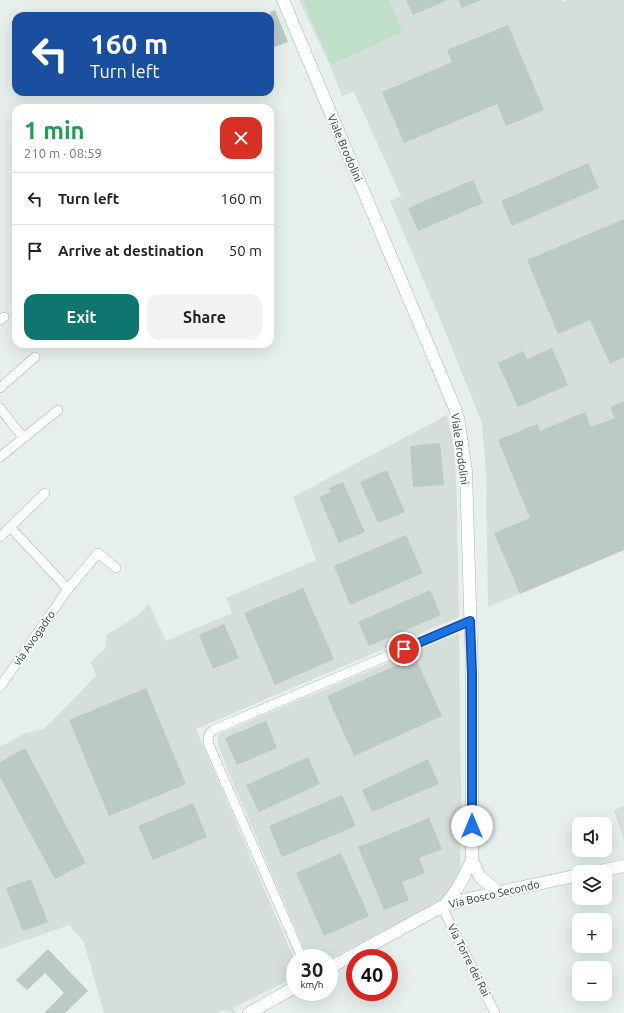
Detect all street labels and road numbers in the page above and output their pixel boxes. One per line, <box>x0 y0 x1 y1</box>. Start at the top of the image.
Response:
street label: Viale Brodolini <box>325 112 365 184</box>
street label: Viale Brodolini <box>449 412 471 486</box>
street label: via Avogadro <box>11 608 57 668</box>
street label: Via Bosco Secondo <box>447 878 541 910</box>
street label: Via Torre dei Rai <box>445 922 493 998</box>

